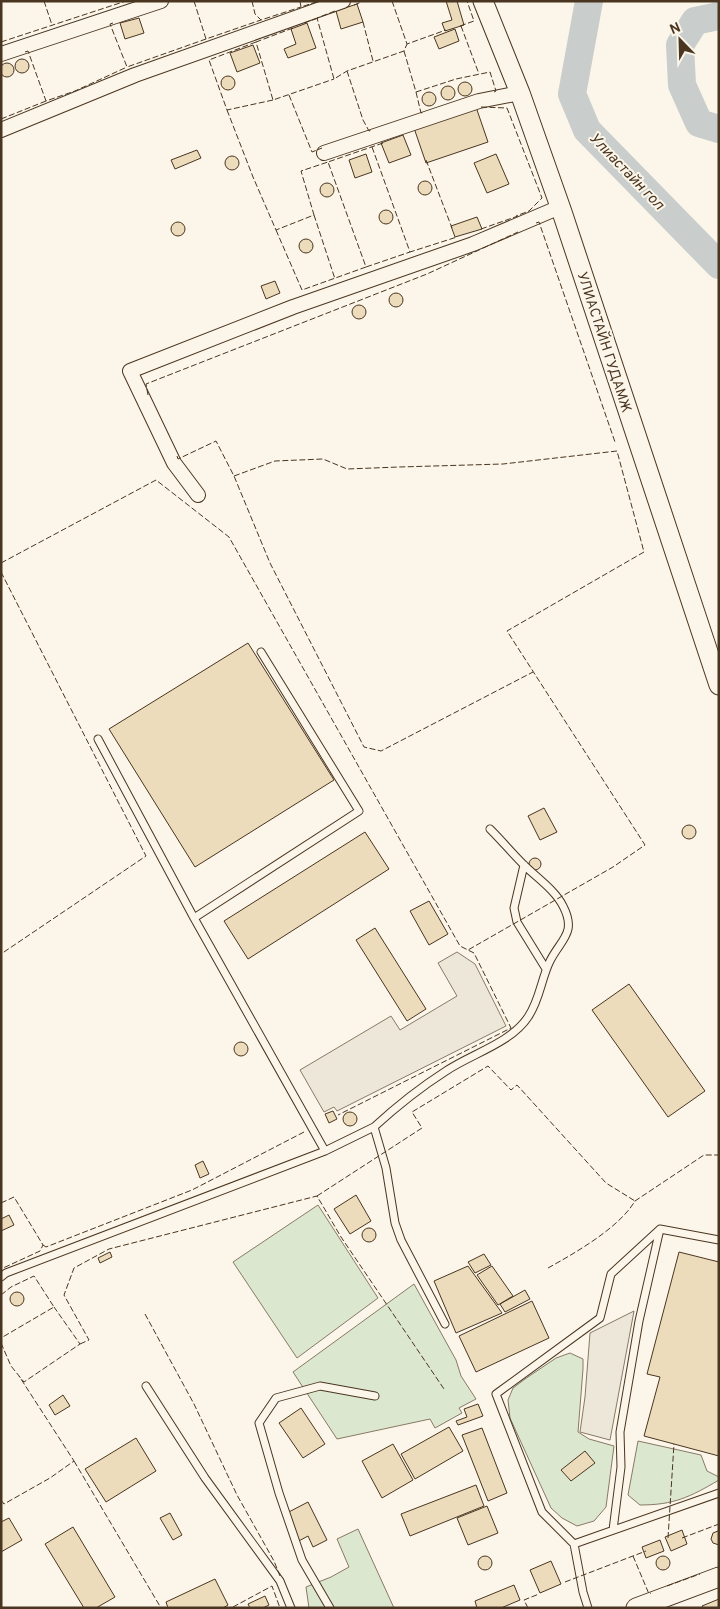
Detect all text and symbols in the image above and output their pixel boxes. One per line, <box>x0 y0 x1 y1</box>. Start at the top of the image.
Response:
north arrow <box>655 15 705 65</box>
text: N <box>668 20 683 39</box>
water label: Улиастайн гол <box>584 129 668 215</box>
street label: УЛИАСТАЙН ГУДАМЖ <box>573 270 635 415</box>

